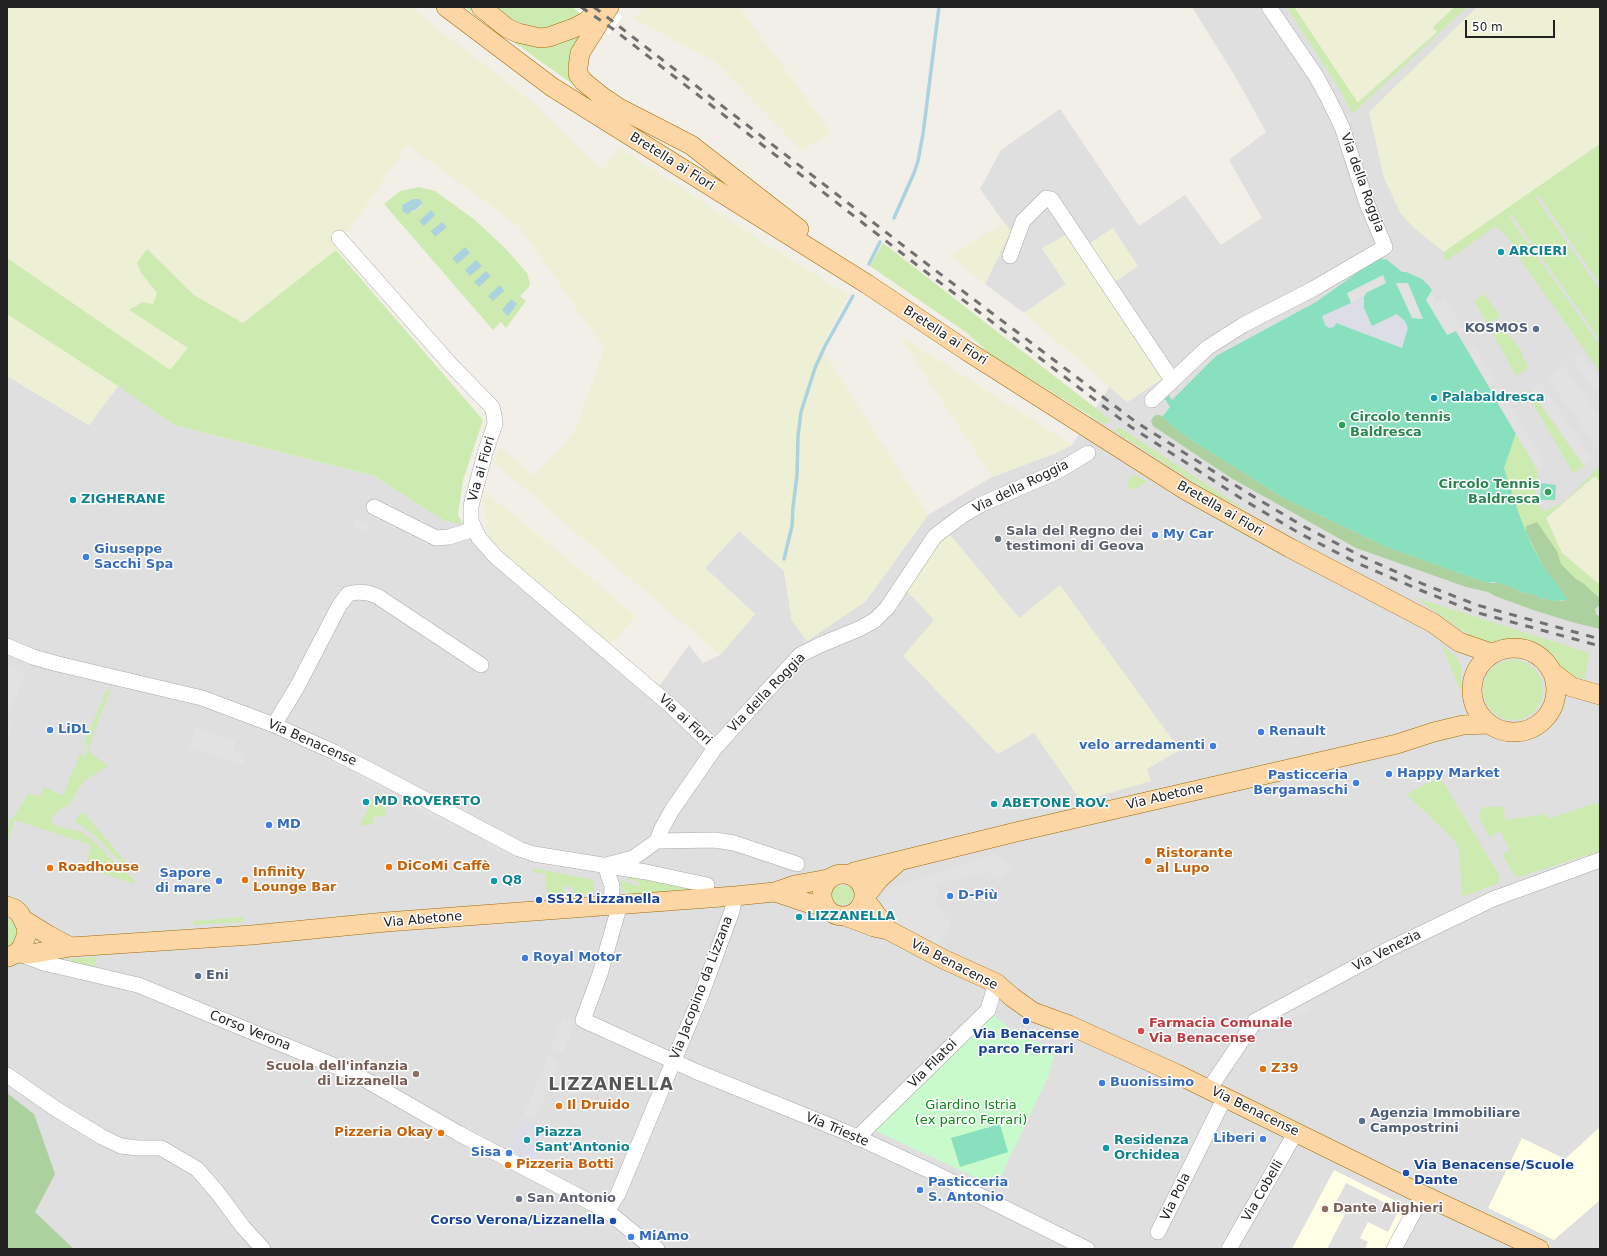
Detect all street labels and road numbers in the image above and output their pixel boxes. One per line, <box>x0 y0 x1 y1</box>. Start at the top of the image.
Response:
street label: Bretella ai Fiori <box>627 130 717 194</box>
street label: Via della Roggia <box>1337 131 1387 235</box>
street label: Bretella ai Fiori <box>900 303 990 369</box>
street label: Via ai Fiori <box>465 435 499 503</box>
street label: Via della Roggia <box>971 457 1071 517</box>
street label: Bretella ai Fiori <box>1174 478 1266 540</box>
street label: Via della Roggia <box>725 650 809 736</box>
street label: Via ai Fiori <box>655 691 715 749</box>
street label: Via Benacense <box>265 716 359 770</box>
street label: Via Abetone <box>1125 781 1205 813</box>
street label: Via Abetone <box>383 909 463 931</box>
street label: Via Jacopino da Lizzana <box>667 914 737 1062</box>
street label: Via Venezia <box>1350 927 1424 975</box>
street label: Via Benacense <box>908 936 1000 994</box>
street label: Corso Verona <box>207 1008 293 1054</box>
street label: Via Filatoi <box>905 1036 961 1092</box>
street label: Via Benacense <box>1209 1084 1301 1140</box>
street label: Via Trieste <box>803 1110 871 1150</box>
street label: Via Cobelli <box>1239 1157 1287 1225</box>
street label: Via Pola <box>1158 1171 1194 1223</box>

